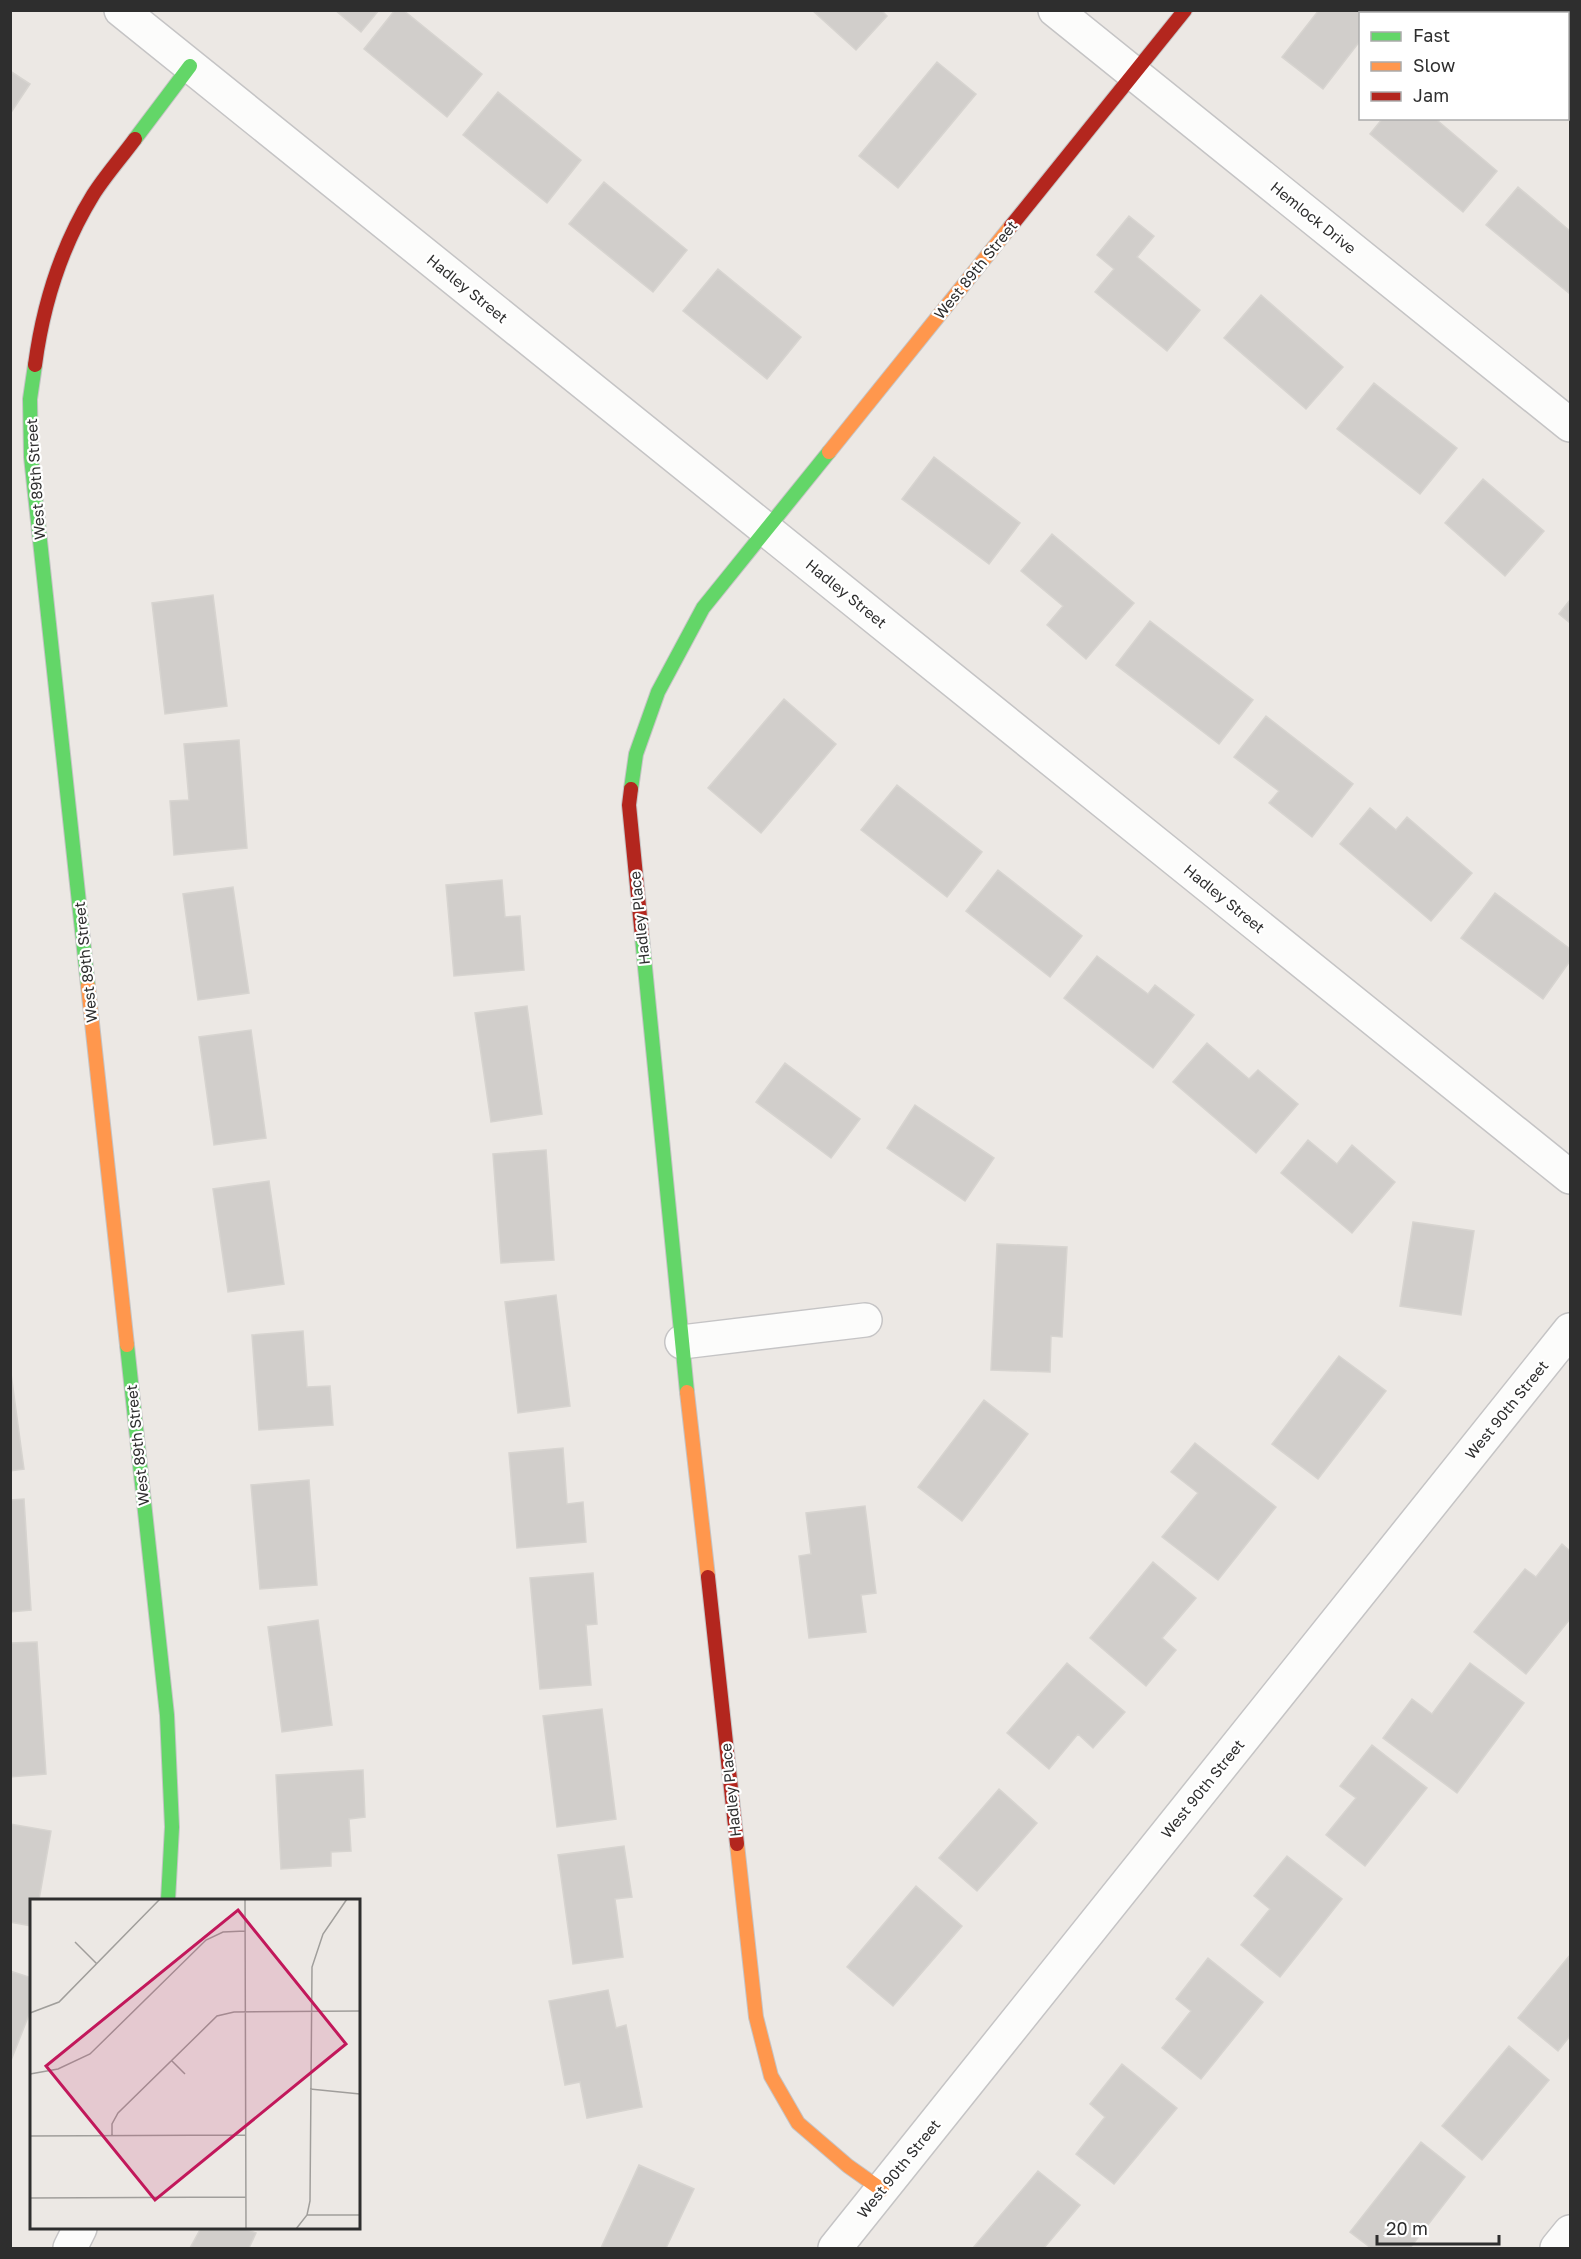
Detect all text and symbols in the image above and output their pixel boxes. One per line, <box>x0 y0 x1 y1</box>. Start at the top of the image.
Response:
legend <box>1359 12 1569 120</box>
text: Fast <box>1413 24 1450 46</box>
text: Slow <box>1413 54 1456 76</box>
text: Jam <box>1413 84 1449 106</box>
street label: Hemlock Drive <box>1267 177 1360 257</box>
street label: West 89th Street <box>930 216 1021 322</box>
street label: Hadley Street <box>424 250 512 326</box>
street label: West 89th Street <box>22 418 48 540</box>
street label: Hadley Street <box>803 555 891 631</box>
street label: Hadley Street <box>1181 860 1269 936</box>
street label: Hadley Place <box>625 870 653 966</box>
street label: West 89th Street <box>70 901 100 1024</box>
street label: West 90th Street <box>1461 1356 1552 1462</box>
street label: West 89th Street <box>122 1384 152 1507</box>
street label: West 90th Street <box>1157 1735 1248 1841</box>
street label: Hadley Place <box>716 1742 744 1838</box>
inset map <box>30 1899 360 2229</box>
street label: West 90th Street <box>853 2115 944 2221</box>
scale bar <box>1377 2208 1498 2246</box>
text: 20 m <box>1386 2217 1428 2239</box>

